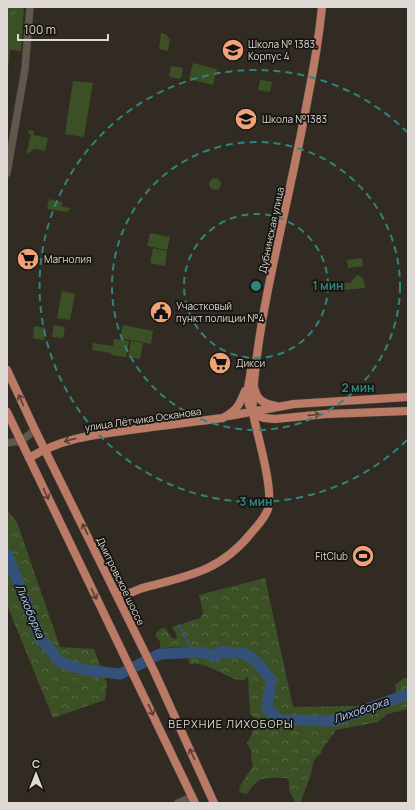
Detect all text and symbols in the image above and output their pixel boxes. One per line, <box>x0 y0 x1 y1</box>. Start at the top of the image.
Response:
scale bar <box>18 16 108 42</box>
text: 100 m <box>24 21 56 38</box>
school or university icon: Школа № 1383. Корпус 4 <box>220 37 246 63</box>
place label: Школа № 1383. Корпус 4 <box>248 37 318 63</box>
school or university icon: Школа №1383 <box>233 106 259 132</box>
place label: Школа №1383 <box>262 112 327 126</box>
street label: Дубнинская улица <box>255 186 287 274</box>
supermarket icon: Магнолия <box>15 246 41 272</box>
place label: Магнолия <box>44 252 91 266</box>
text: 1 мин <box>312 277 344 294</box>
centre of rings <box>249 279 263 293</box>
public building icon: Участковый пункт полиции №4 <box>148 299 174 325</box>
place label: Участковый пункт полиции №4 <box>176 299 265 325</box>
supermarket icon: Дикси <box>207 350 233 376</box>
place label: Дикси <box>236 356 265 370</box>
text: 2 мин <box>341 379 375 396</box>
one-way arrow <box>17 394 24 406</box>
street label: улица Лётчика Осканова <box>84 404 202 434</box>
one-way arrow <box>307 412 320 419</box>
one-way arrow <box>64 437 77 444</box>
one-way arrow <box>43 487 50 499</box>
text: 3 мин <box>240 493 272 510</box>
one-way arrow <box>81 524 88 536</box>
street label: Дмитровское шоссе <box>94 534 149 628</box>
sports icon: FitClub <box>350 543 376 569</box>
place label: FitClub <box>315 549 348 563</box>
water label: Лихоборка <box>12 582 49 641</box>
one-way arrow <box>91 587 98 599</box>
water label: Лихоборка <box>331 693 391 726</box>
one-way arrow <box>148 704 155 716</box>
district label: ВЕРХНИЕ ЛИХОБОРЫ <box>168 716 294 731</box>
one-way arrow <box>188 749 195 761</box>
north arrow <box>16 754 56 794</box>
text: С <box>32 756 40 771</box>

